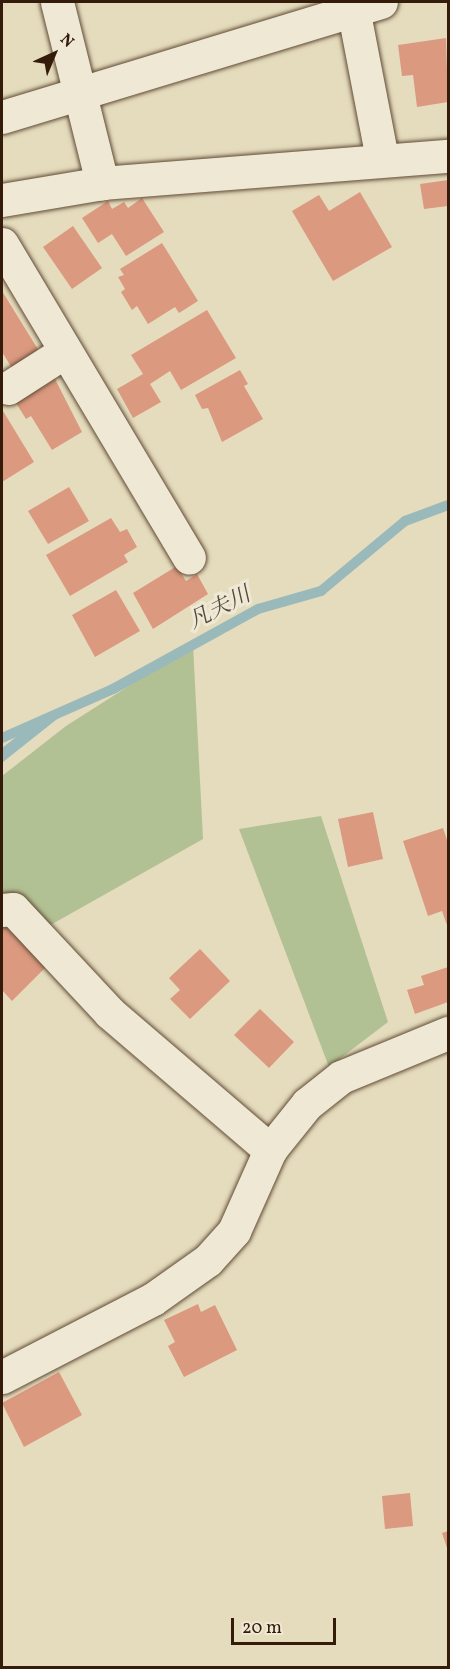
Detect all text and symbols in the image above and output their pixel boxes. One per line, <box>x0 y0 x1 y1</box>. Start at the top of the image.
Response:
north arrow <box>24 24 84 84</box>
text: N <box>55 29 78 53</box>
water label: 凡夫川 <box>185 582 255 636</box>
scale bar <box>234 1606 339 1644</box>
text: 20 m <box>242 1616 282 1641</box>

